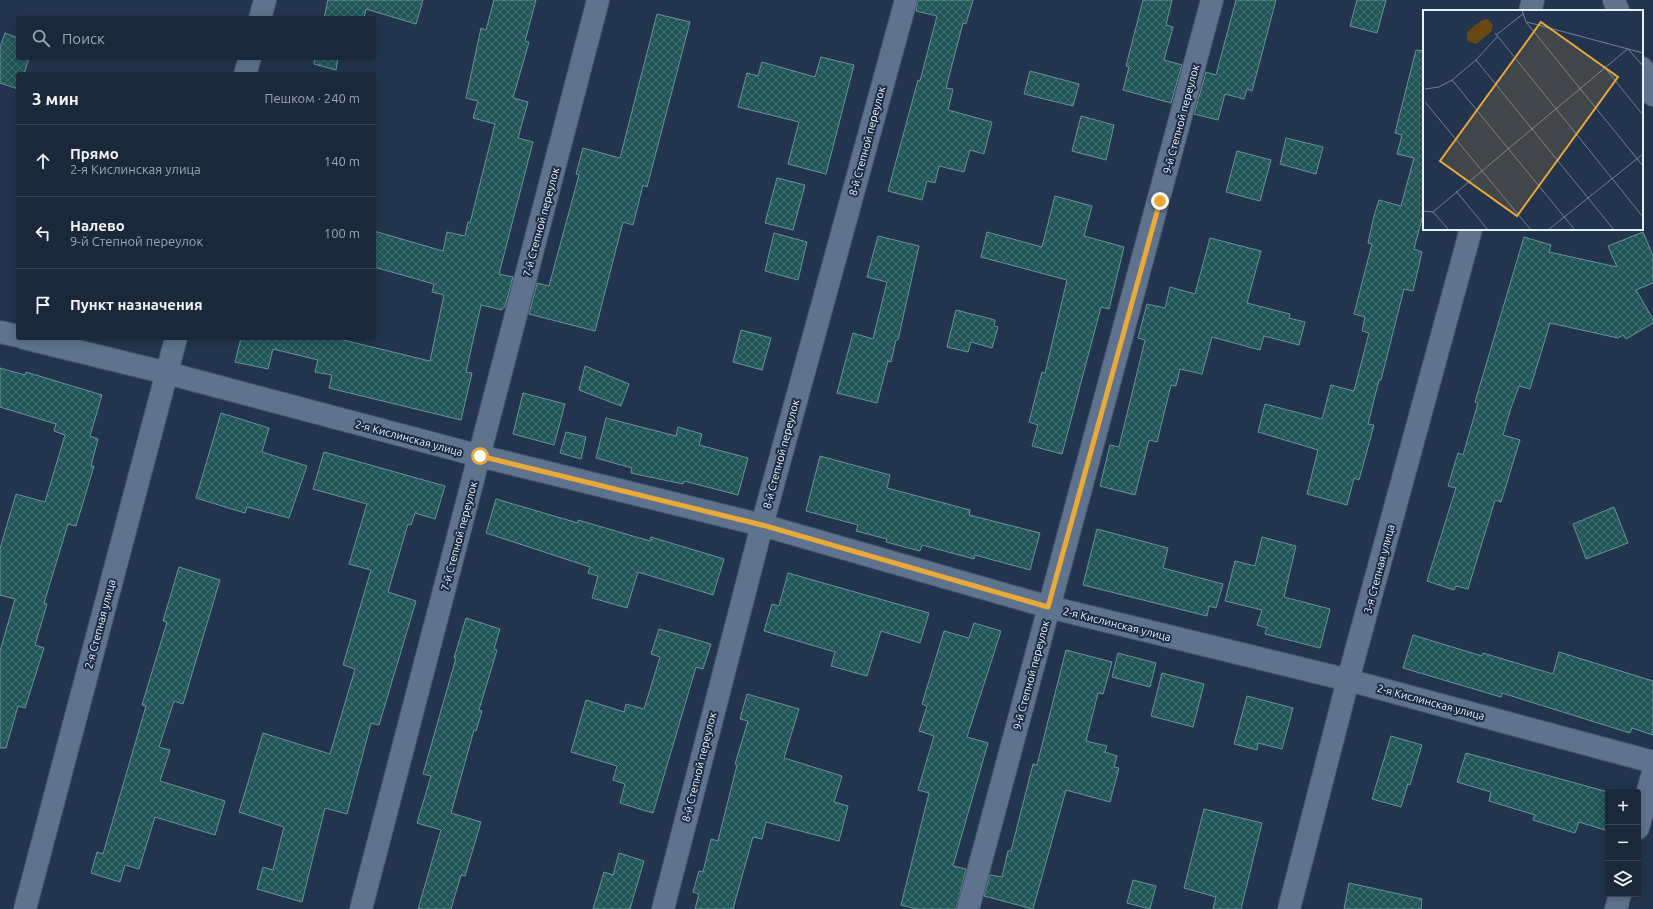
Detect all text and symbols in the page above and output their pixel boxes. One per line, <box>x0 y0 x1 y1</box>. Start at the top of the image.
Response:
inset map <box>1423 10 1643 230</box>
search box <box>16 16 376 60</box>
icon: search <box>30 27 52 49</box>
text: Поиск <box>62 30 105 47</box>
street label: 9-й Степной переулок <box>1161 63 1201 175</box>
street label: 8-й Степной переулок <box>847 85 887 197</box>
text: 3 мин <box>32 89 79 108</box>
text: Пешком · 240 m <box>264 91 360 105</box>
text: Прямо <box>70 145 119 162</box>
icon: ahead <box>32 150 54 172</box>
text: 140 m <box>324 154 360 168</box>
text: 2-я Кислинская улица <box>70 162 201 176</box>
street label: 7-й Степной переулок <box>521 166 561 278</box>
route end <box>1151 192 1169 210</box>
text: Налево <box>70 217 125 234</box>
icon: left <box>32 222 54 244</box>
text: 100 m <box>324 226 360 240</box>
text: 9-й Степной переулок <box>70 234 203 248</box>
icon: arrive <box>32 294 54 316</box>
text: Пункт назначения <box>70 296 203 313</box>
street label: 8-й Степной переулок <box>761 398 801 510</box>
street label: 2-я Кислинская улица <box>354 418 464 458</box>
route start <box>471 447 489 465</box>
street label: 7-й Степной переулок <box>439 480 479 592</box>
street label: 3-я Степная улица <box>1361 523 1397 615</box>
street label: 2-я Степная улица <box>82 578 118 670</box>
street label: 2-я Кислинская улица <box>1062 605 1172 643</box>
street label: 9-й Степной переулок <box>1011 619 1051 731</box>
street label: 2-я Кислинская улица <box>1376 682 1486 722</box>
street label: 8-й Степной переулок <box>680 711 719 823</box>
map controls <box>1605 789 1641 897</box>
button: + <box>1605 789 1641 825</box>
button: − <box>1605 825 1641 861</box>
button: layers <box>1605 861 1641 897</box>

